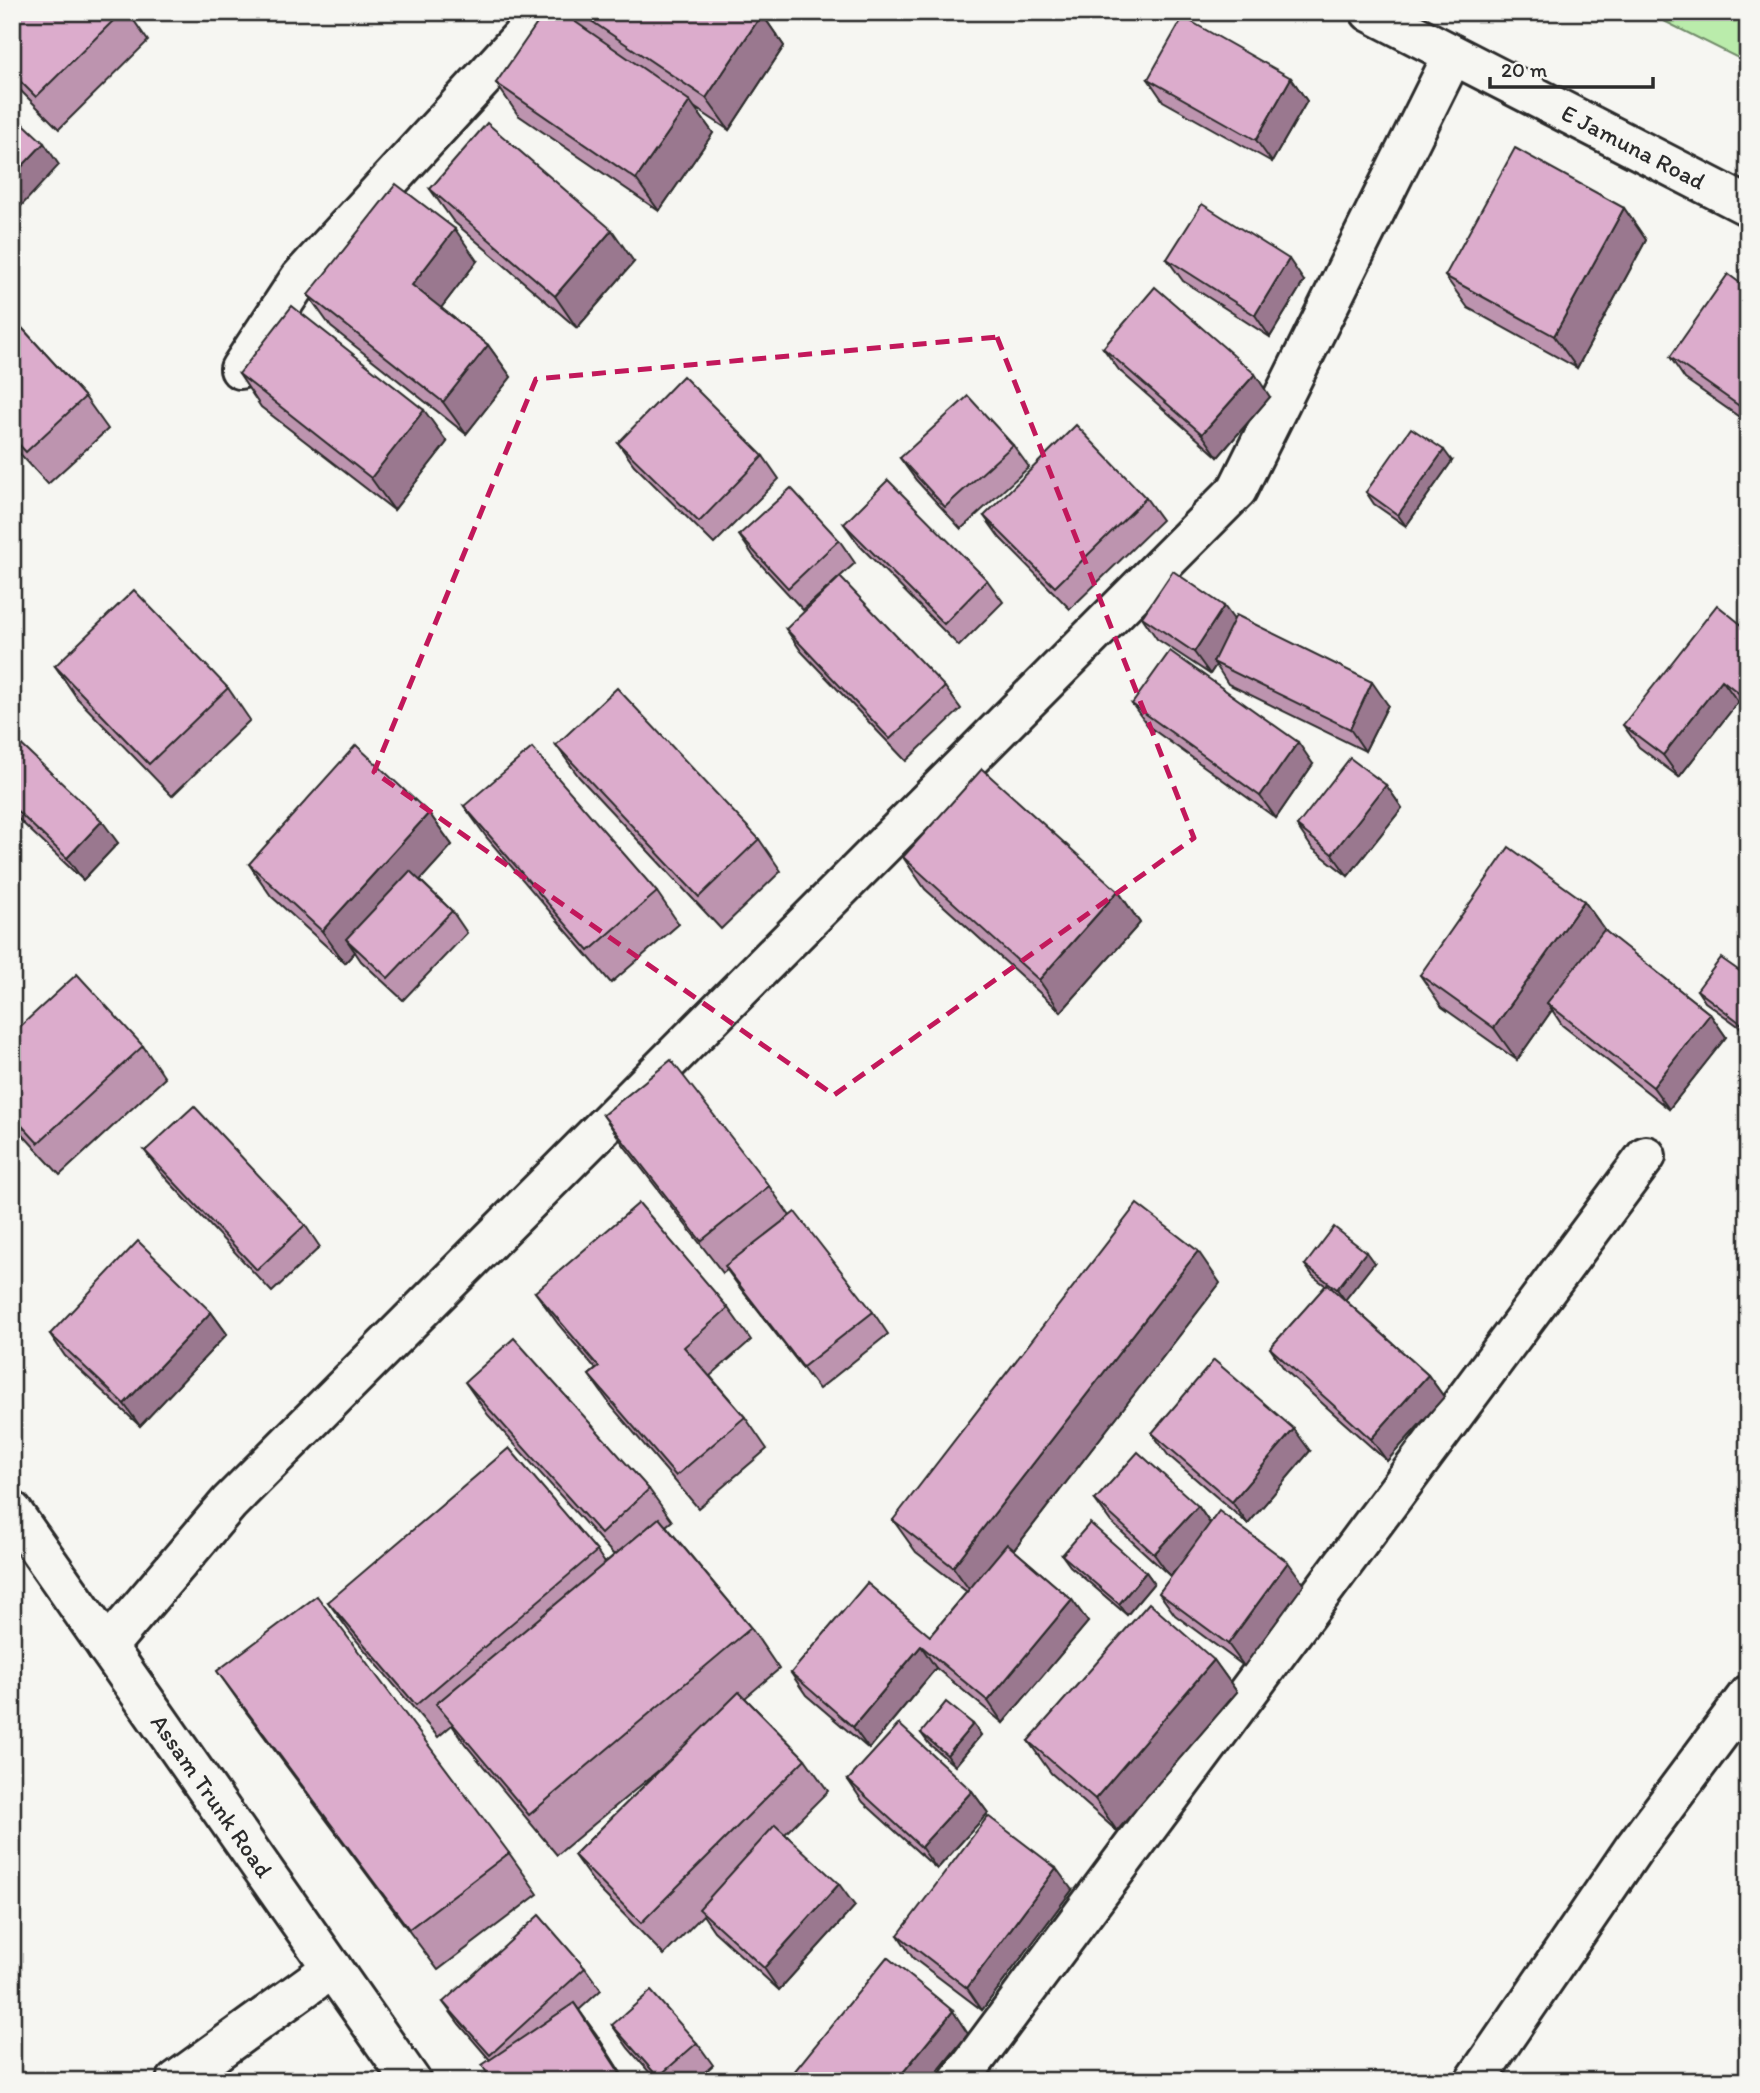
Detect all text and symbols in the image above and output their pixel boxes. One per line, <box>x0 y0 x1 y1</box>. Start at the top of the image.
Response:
scale bar <box>1490 46 1653 90</box>
text: 20 m <box>1501 57 1548 82</box>
street label: E Jamuna Road <box>1557 98 1710 196</box>
street label: Assam Trunk Road <box>145 1709 279 1883</box>

